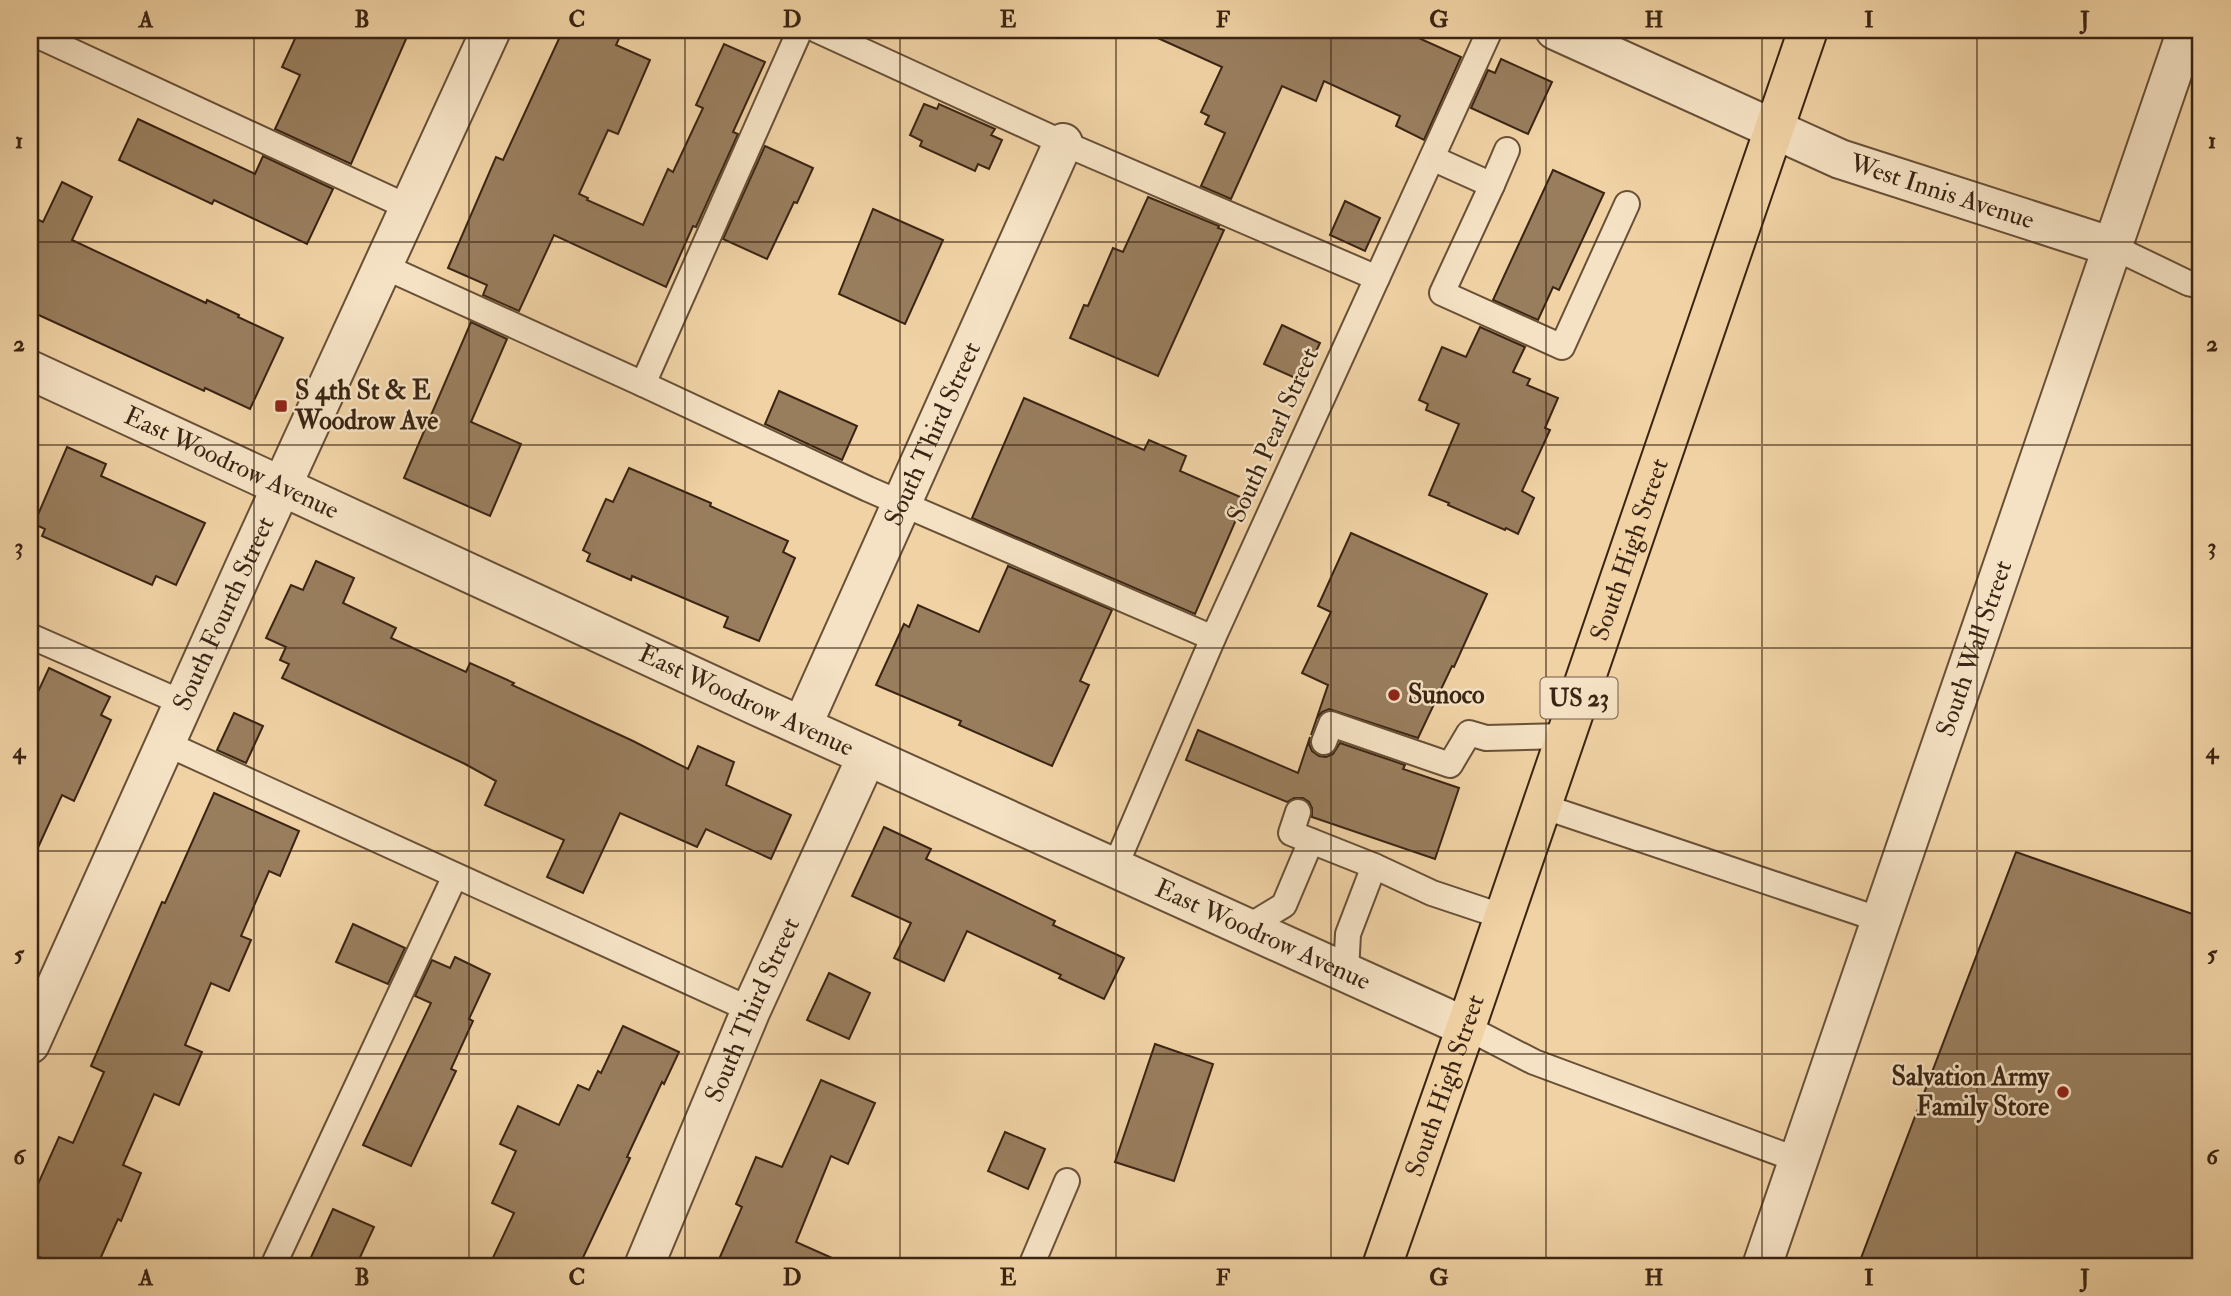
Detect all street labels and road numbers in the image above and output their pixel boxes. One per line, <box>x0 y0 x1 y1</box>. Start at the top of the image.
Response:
street label: West Innis Avenue <box>1845 147 2038 237</box>
street label: South Third Street <box>878 337 988 531</box>
street label: South Pearl Street <box>1220 342 1326 528</box>
street label: East Woodrow Avenue <box>119 400 344 527</box>
street label: South High Street <box>1584 454 1676 645</box>
street label: South Fourth Street <box>166 511 282 716</box>
street label: South Wall Street <box>1929 556 2019 741</box>
street label: East Woodrow Avenue <box>634 638 859 764</box>
road number: US 23 <box>1540 678 1618 718</box>
street label: East Woodrow Avenue <box>1150 872 1376 998</box>
street label: South Third Street <box>698 913 807 1107</box>
street label: South High Street <box>1399 991 1492 1181</box>

